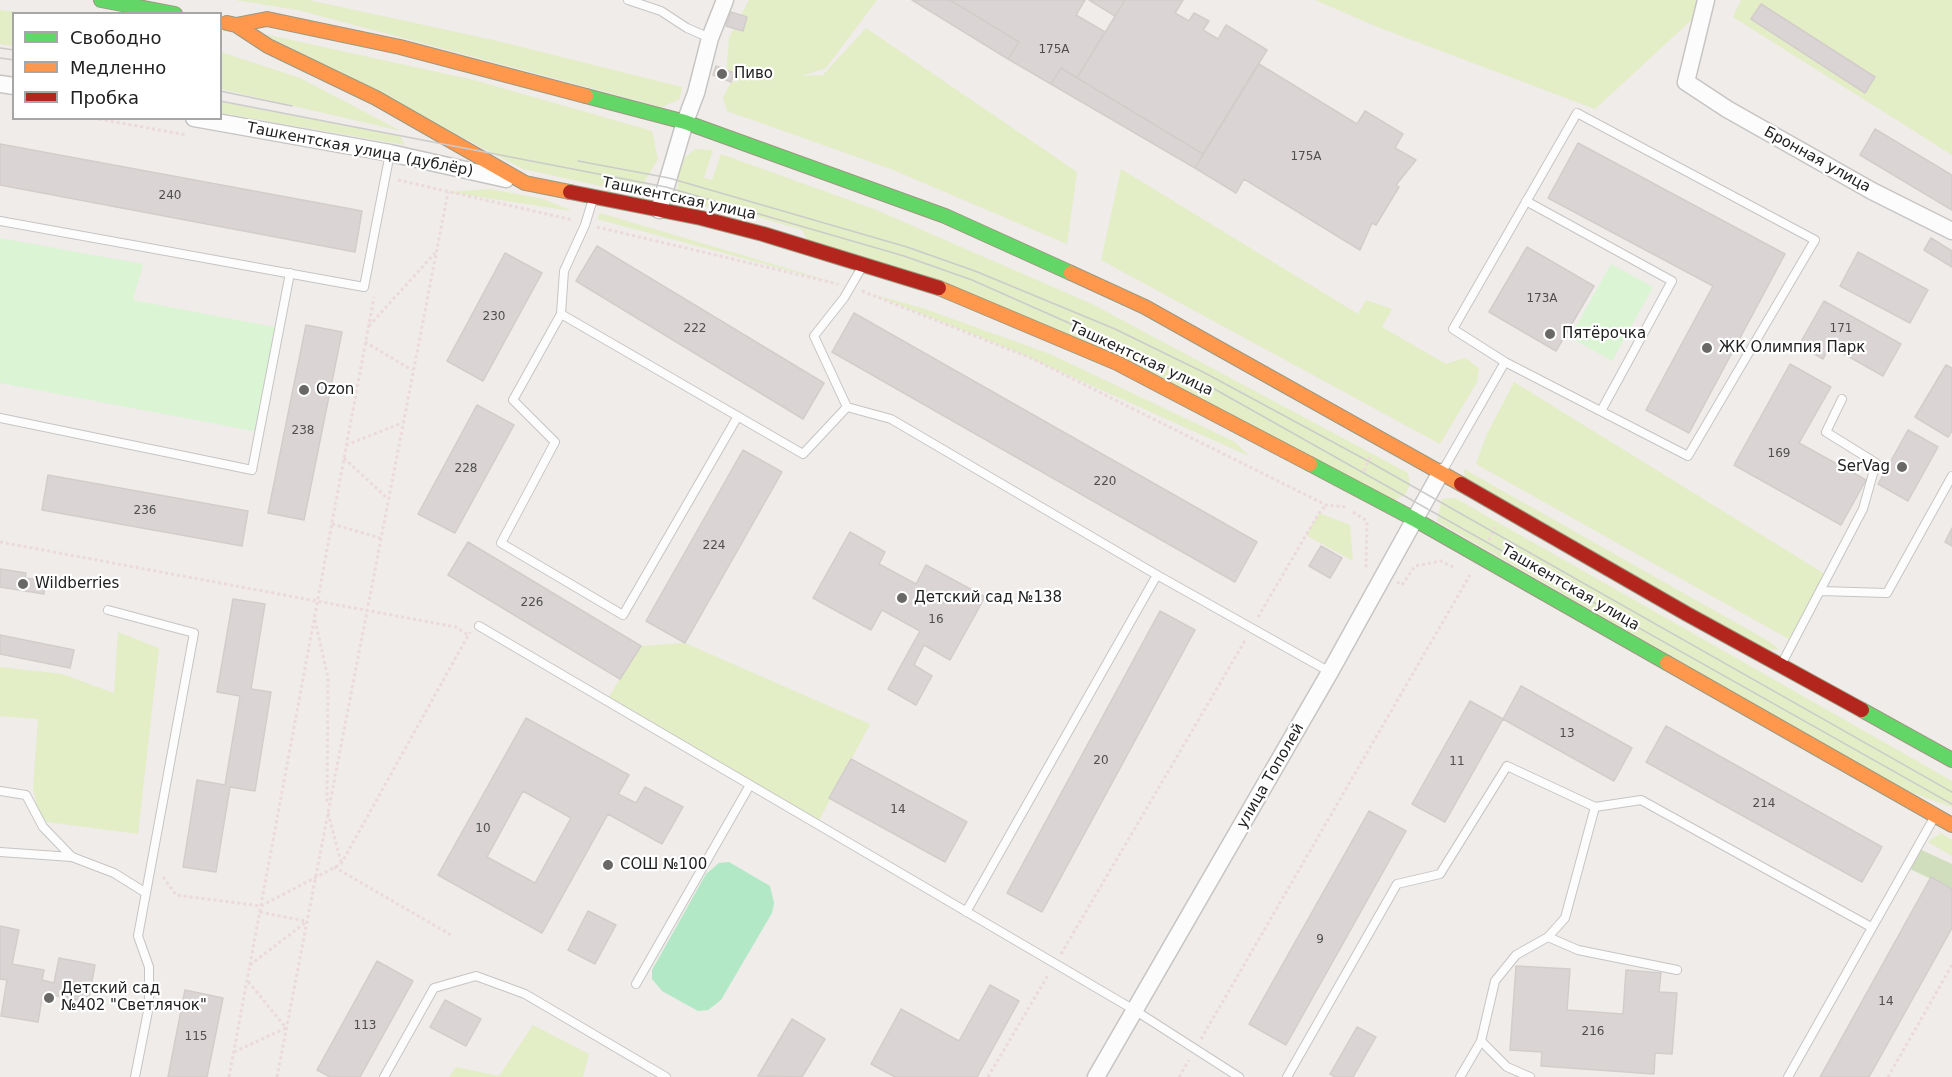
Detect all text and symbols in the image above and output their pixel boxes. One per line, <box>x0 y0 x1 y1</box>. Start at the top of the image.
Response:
legend <box>12 12 222 120</box>
text: Свободно <box>70 27 162 48</box>
house number: 175А <box>1038 43 1070 57</box>
text: Медленно <box>70 57 166 78</box>
place label: Пиво <box>734 65 773 83</box>
marker: Пиво <box>715 67 729 81</box>
text: Пробка <box>70 87 139 108</box>
street label: Ташкентская улица (дублёр) <box>245 119 475 181</box>
street label: Бронная улица <box>1761 123 1873 197</box>
house number: 175А <box>1290 150 1322 164</box>
street label: Ташкентская улица <box>600 174 758 224</box>
house number: 240 <box>159 189 181 203</box>
house number: 173А <box>1526 292 1558 306</box>
house number: 230 <box>483 310 505 324</box>
street label: Ташкентская улица <box>1066 318 1216 400</box>
house number: 222 <box>684 322 706 336</box>
house number: 171 <box>1830 322 1852 336</box>
place label: Пятёрочка <box>1562 325 1646 343</box>
marker: Пятёрочка <box>1543 327 1557 341</box>
place label: ЖК Олимпия Парк <box>1719 339 1865 357</box>
marker: ЖК Олимпия Парк <box>1700 341 1714 355</box>
place label: Ozon <box>316 381 354 399</box>
marker: Ozon <box>297 383 311 397</box>
house number: 238 <box>292 424 314 438</box>
house number: 169 <box>1768 447 1790 461</box>
place label: SerVag <box>1837 458 1890 476</box>
marker: SerVag <box>1895 460 1909 474</box>
house number: 228 <box>455 462 477 476</box>
house number: 220 <box>1094 475 1116 489</box>
house number: 236 <box>134 504 156 518</box>
house number: 224 <box>703 539 725 553</box>
street label: Ташкентская улица <box>1498 541 1642 635</box>
place label: Wildberries <box>35 575 119 593</box>
marker: Wildberries <box>16 577 30 591</box>
place label: Детский сад №138 <box>914 589 1062 607</box>
marker: Детский сад №138 <box>895 591 909 605</box>
house number: 226 <box>521 596 543 610</box>
house number: 16 <box>928 613 944 627</box>
street label: улица Тополей <box>1234 720 1308 832</box>
house number: 13 <box>1559 727 1575 741</box>
house number: 20 <box>1093 754 1109 768</box>
house number: 11 <box>1449 755 1465 769</box>
house number: 214 <box>1753 797 1775 811</box>
house number: 14 <box>890 803 906 817</box>
house number: 10 <box>475 822 491 836</box>
place label: СОШ №100 <box>620 856 707 874</box>
marker: СОШ №100 <box>601 858 615 872</box>
house number: 9 <box>1316 933 1324 947</box>
place label: Детский сад №402 "Светлячок" <box>61 980 207 1015</box>
marker: Детский сад №402 "Светлячок" <box>42 991 56 1005</box>
house number: 14 <box>1878 995 1894 1009</box>
house number: 113 <box>354 1019 376 1033</box>
house number: 216 <box>1582 1025 1604 1039</box>
house number: 115 <box>185 1030 207 1044</box>

